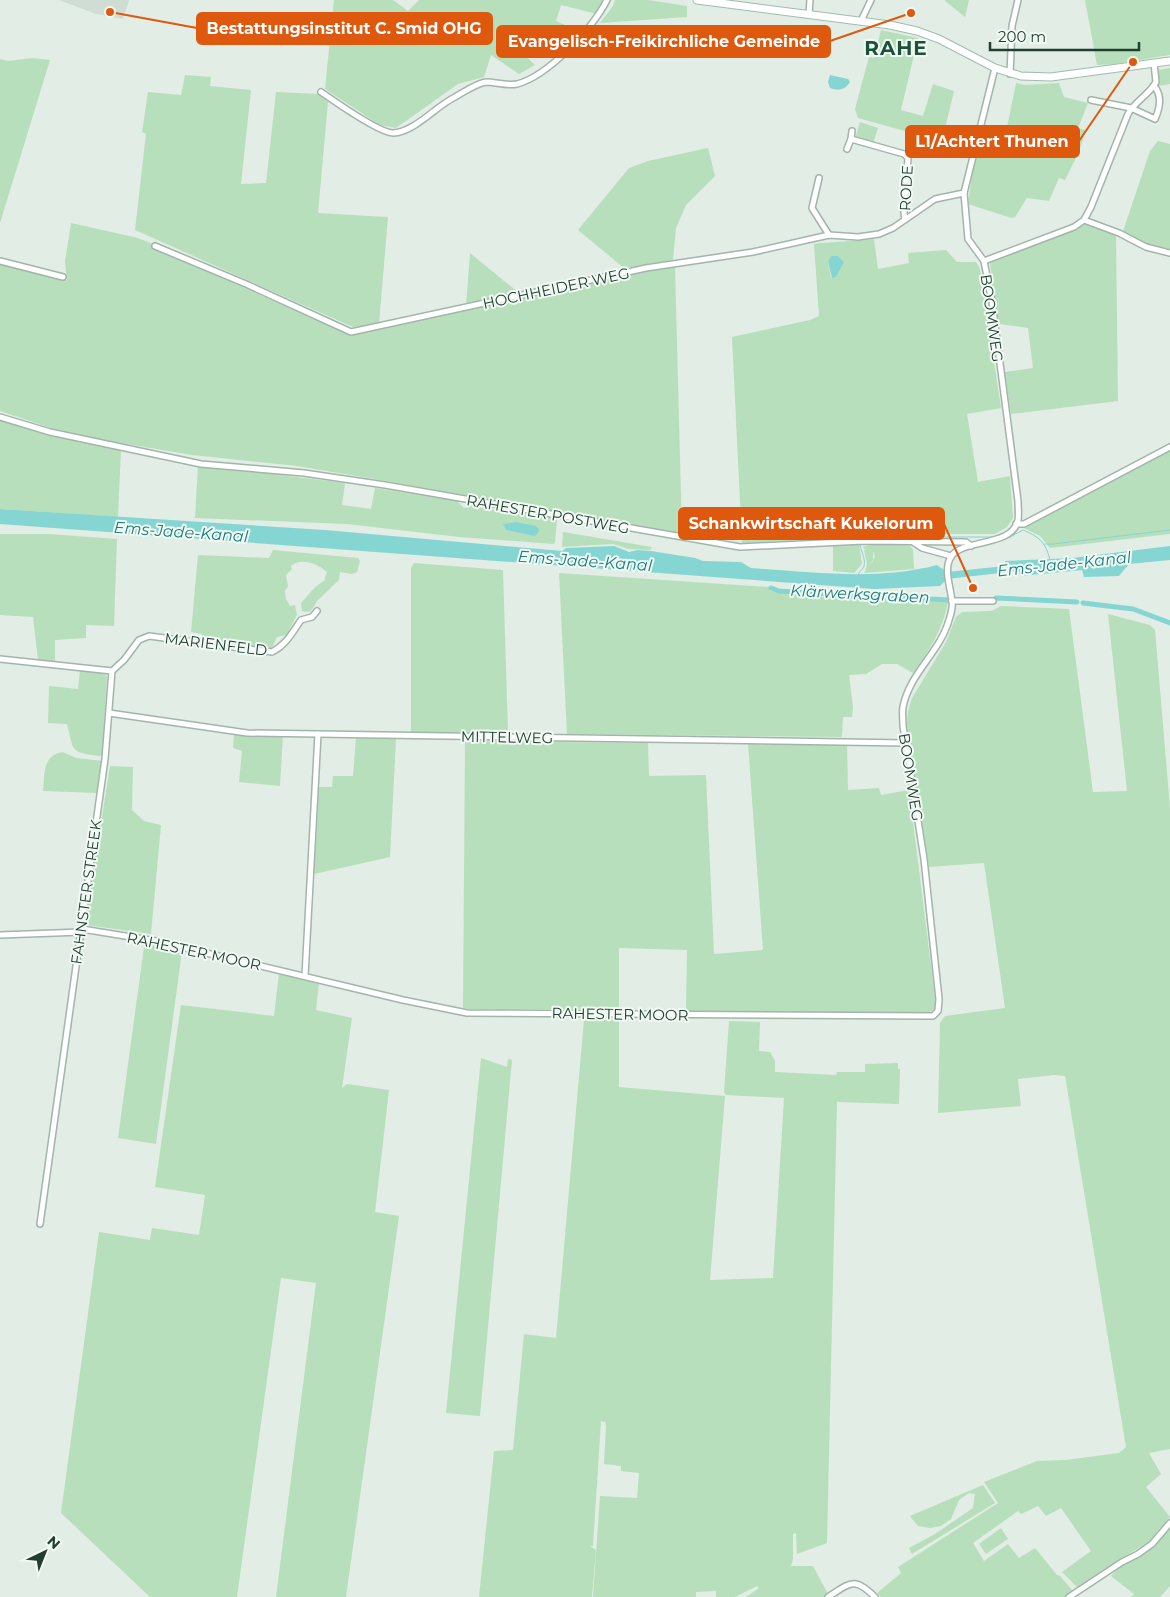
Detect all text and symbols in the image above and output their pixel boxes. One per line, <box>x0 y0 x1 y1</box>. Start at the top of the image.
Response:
callout: Bestattungsinstitut C. Smid OHG <box>197 13 492 44</box>
text: Bestattungsinstitut C. Smid OHG <box>206 19 482 38</box>
scale bar <box>990 20 1139 52</box>
callout: Evangelisch-Freikirchliche Gemeinde <box>497 26 830 57</box>
text: 200 m <box>998 27 1046 46</box>
text: Evangelisch-Freikirchliche Gemeinde <box>508 32 820 51</box>
district label: RAHE <box>864 36 928 60</box>
callout: L1/Achtert Thunen <box>906 126 1079 157</box>
text: L1/Achtert Thunen <box>915 132 1069 151</box>
street label: RODE <box>895 165 917 211</box>
street label: HOCHHEIDER WEG <box>481 263 631 313</box>
street label: BOOMWEG <box>976 273 1008 363</box>
street label: RAHESTER POSTWEG <box>465 490 631 538</box>
callout: Schankwirtschaft Kukelorum <box>679 508 944 539</box>
text: Schankwirtschaft Kukelorum <box>689 514 933 533</box>
water label: Ems-Jade-Kanal <box>113 518 249 546</box>
water label: Ems-Jade-Kanal <box>517 547 653 575</box>
water label: Ems-Jade-Kanal <box>996 547 1133 580</box>
water label: Klärwerksgraben <box>790 581 930 607</box>
street label: MARIENFELD <box>164 628 268 660</box>
street label: MITTELWEG <box>461 727 553 747</box>
street label: BOOMWEG <box>895 732 927 822</box>
street label: FAHNSTER STREEK <box>66 818 106 966</box>
street label: RAHESTER MOOR <box>125 927 263 975</box>
street label: RAHESTER MOOR <box>552 1003 689 1025</box>
north arrow <box>20 1527 70 1577</box>
text: N <box>44 1532 64 1553</box>

